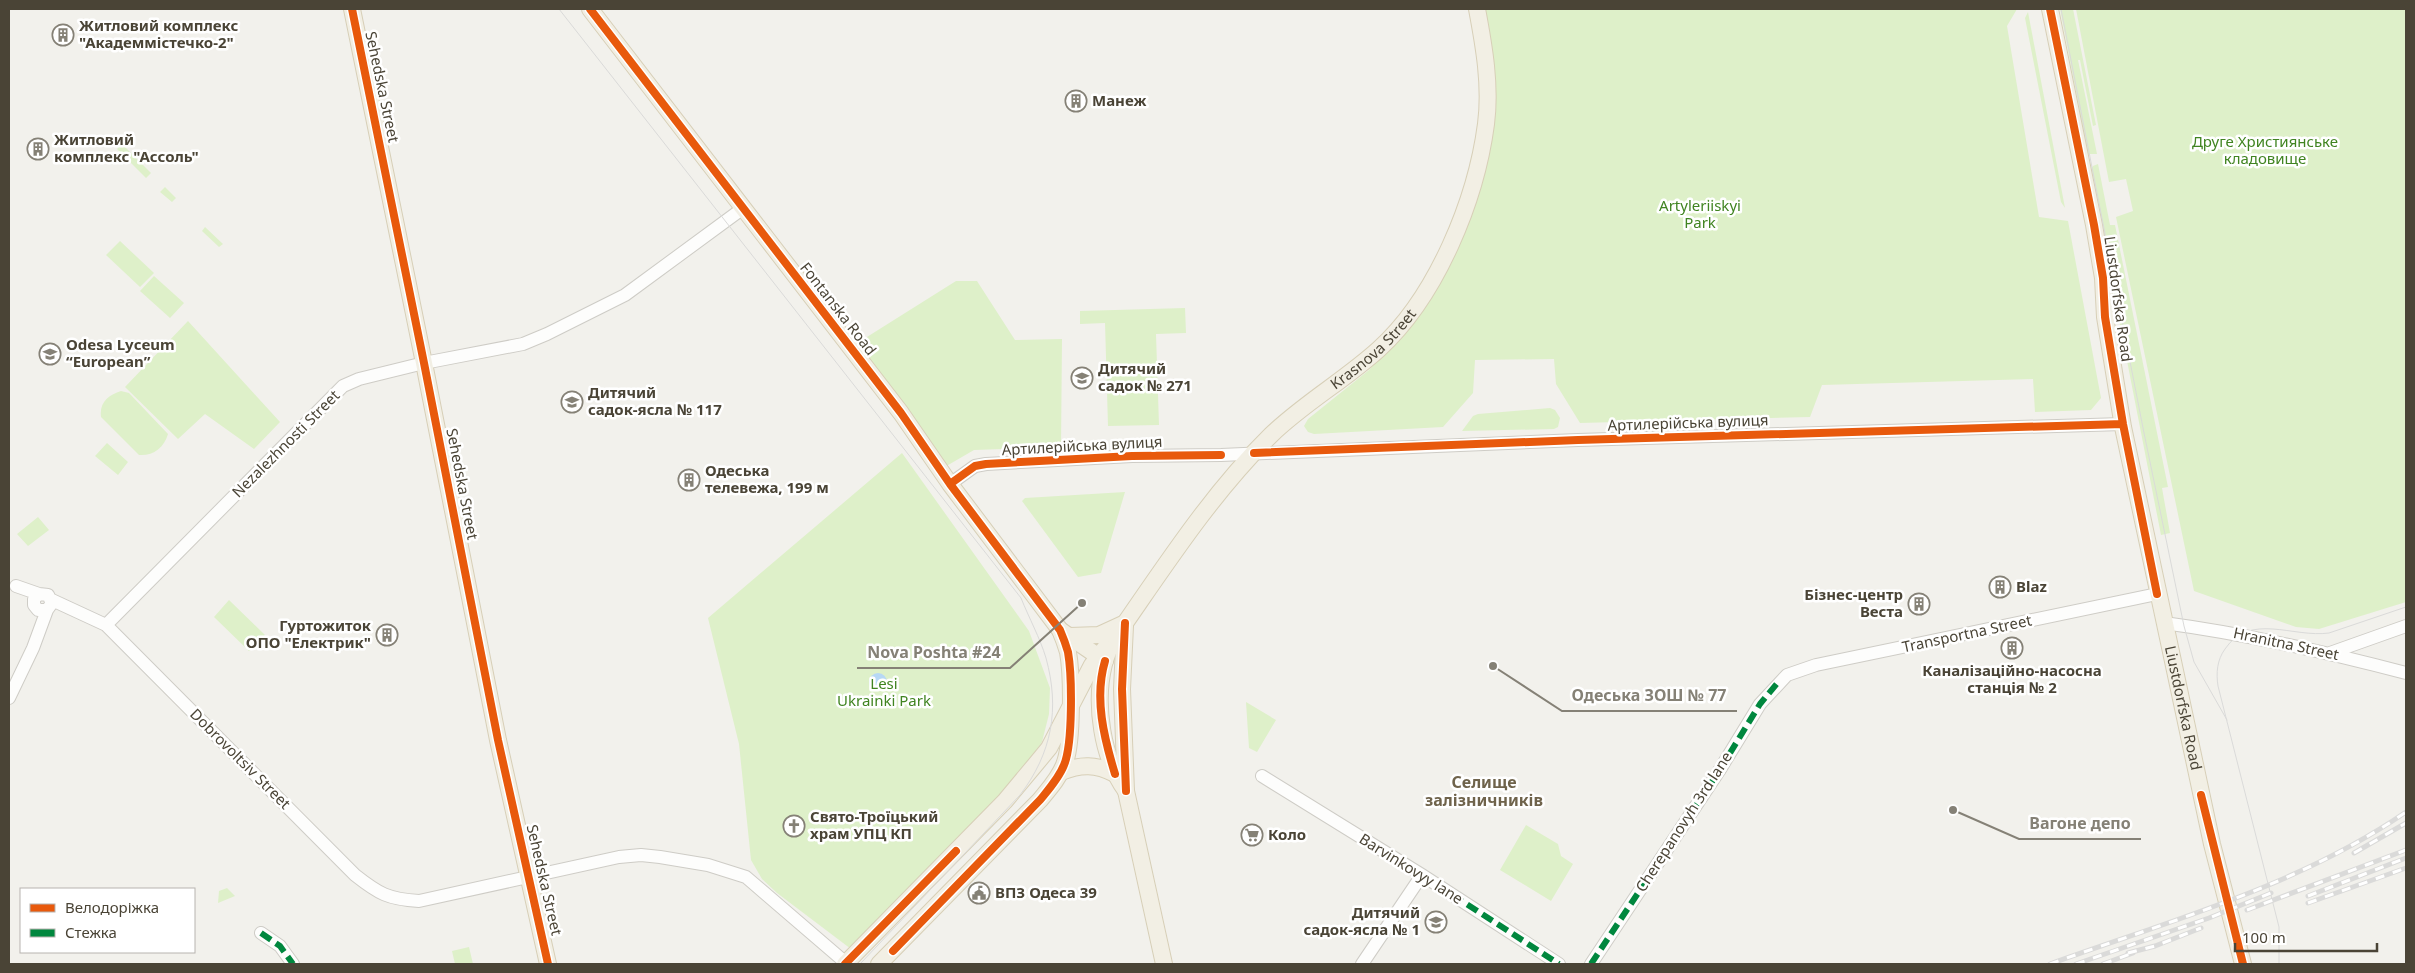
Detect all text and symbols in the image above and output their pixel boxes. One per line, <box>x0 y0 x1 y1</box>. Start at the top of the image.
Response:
place label: Житловий комплекс "Академмістечко-2" <box>79 15 239 52</box>
building icon: Житловий комплекс "Академмістечко-2" <box>51 23 75 47</box>
street label: Sehedska Street <box>361 29 405 145</box>
building icon: Манеж <box>1064 89 1088 113</box>
place label: Манеж <box>1092 90 1146 110</box>
place label: Житловий комплекс "Ассоль" <box>54 129 199 166</box>
park label: Друге Християнське кладовище <box>2192 131 2338 168</box>
building icon: Житловий комплекс "Ассоль" <box>26 137 50 161</box>
park label: Artyleriiskyi Park <box>1659 195 1741 232</box>
street label: Liustdorfska Road <box>2100 235 2138 363</box>
street label: Fontanska Road <box>796 258 881 359</box>
street label: Krasnova Street <box>1326 304 1420 393</box>
place label: Odesa Lyceum “European” <box>66 334 175 371</box>
school or university icon: Odesa Lyceum “European” <box>38 342 62 366</box>
place label: Дитячий садок № 271 <box>1098 358 1192 395</box>
school or university icon: Дитячий садок № 271 <box>1070 366 1094 390</box>
place label: Дитячий садок-ясла № 117 <box>588 382 722 419</box>
street label: Nezalezhnosti Street <box>227 385 344 501</box>
school or university icon: Дитячий садок-ясла № 117 <box>560 390 584 414</box>
street label: Артилерійська вулиця <box>1607 409 1769 435</box>
street label: Sehedska Street <box>442 426 484 542</box>
street label: Артилерійська вулиця <box>1001 431 1163 459</box>
place label: Одеська телевежа, 199 м <box>705 460 829 497</box>
building icon: Одеська телевежа, 199 м <box>677 468 701 492</box>
building icon: Blaz <box>1988 575 2012 599</box>
place label: Blaz <box>2016 576 2047 596</box>
place label: Бізнес-центр Веста <box>1804 584 1903 621</box>
building icon: Бізнес-центр Веста <box>1907 592 1931 616</box>
street label: Transportna Street <box>1900 609 2034 656</box>
place label: Гуртожиток ОПО "Електрик" <box>246 615 372 652</box>
street label: Hranitna Street <box>2232 622 2341 664</box>
building icon: Гуртожиток ОПО "Електрик" <box>375 623 399 647</box>
building icon: Каналізаційно-насосна станція № 2 <box>2000 636 2024 660</box>
callout: Nova Poshta #24 <box>857 637 1010 668</box>
text: Nova Poshta #24 <box>867 641 1001 663</box>
street label: Liustdorfska Road <box>2161 644 2207 772</box>
place label: Каналізаційно-насосна станція № 2 <box>1922 660 2102 697</box>
park label: Lesi Ukrainki Park <box>837 673 931 710</box>
callout: Одеська ЗОШ № 77 <box>1562 680 1737 711</box>
text: Одеська ЗОШ № 77 <box>1572 684 1726 706</box>
street label: Dobrovoltsiv Street <box>186 704 296 813</box>
street label: Cherepanovyh 3rd lane <box>1630 748 1736 895</box>
district label: Селище залізничників <box>1425 771 1543 811</box>
place label: Свято-Троїцький храм УПЦ КП <box>810 806 938 843</box>
callout: Вагоне депо <box>2019 808 2141 839</box>
text: Вагоне депо <box>2029 812 2131 834</box>
church icon: Свято-Троїцький храм УПЦ КП <box>782 814 806 838</box>
street label: Sehedska Street <box>523 822 568 938</box>
supermarket icon: Коло <box>1240 823 1264 847</box>
place label: Коло <box>1268 824 1306 844</box>
street label: Barvinkovyy lane <box>1356 828 1467 908</box>
public building icon: ВПЗ Одеса 39 <box>967 881 991 905</box>
place label: ВПЗ Одеса 39 <box>995 882 1097 902</box>
legend <box>20 888 195 953</box>
text: Велодоріжка <box>65 897 159 917</box>
place label: Дитячий садок-ясла № 1 <box>1303 902 1420 939</box>
school or university icon: Дитячий садок-ясла № 1 <box>1424 910 1448 934</box>
scale bar <box>2235 920 2378 952</box>
text: Стежка <box>65 922 117 942</box>
text: 100 m <box>2242 927 2286 947</box>

